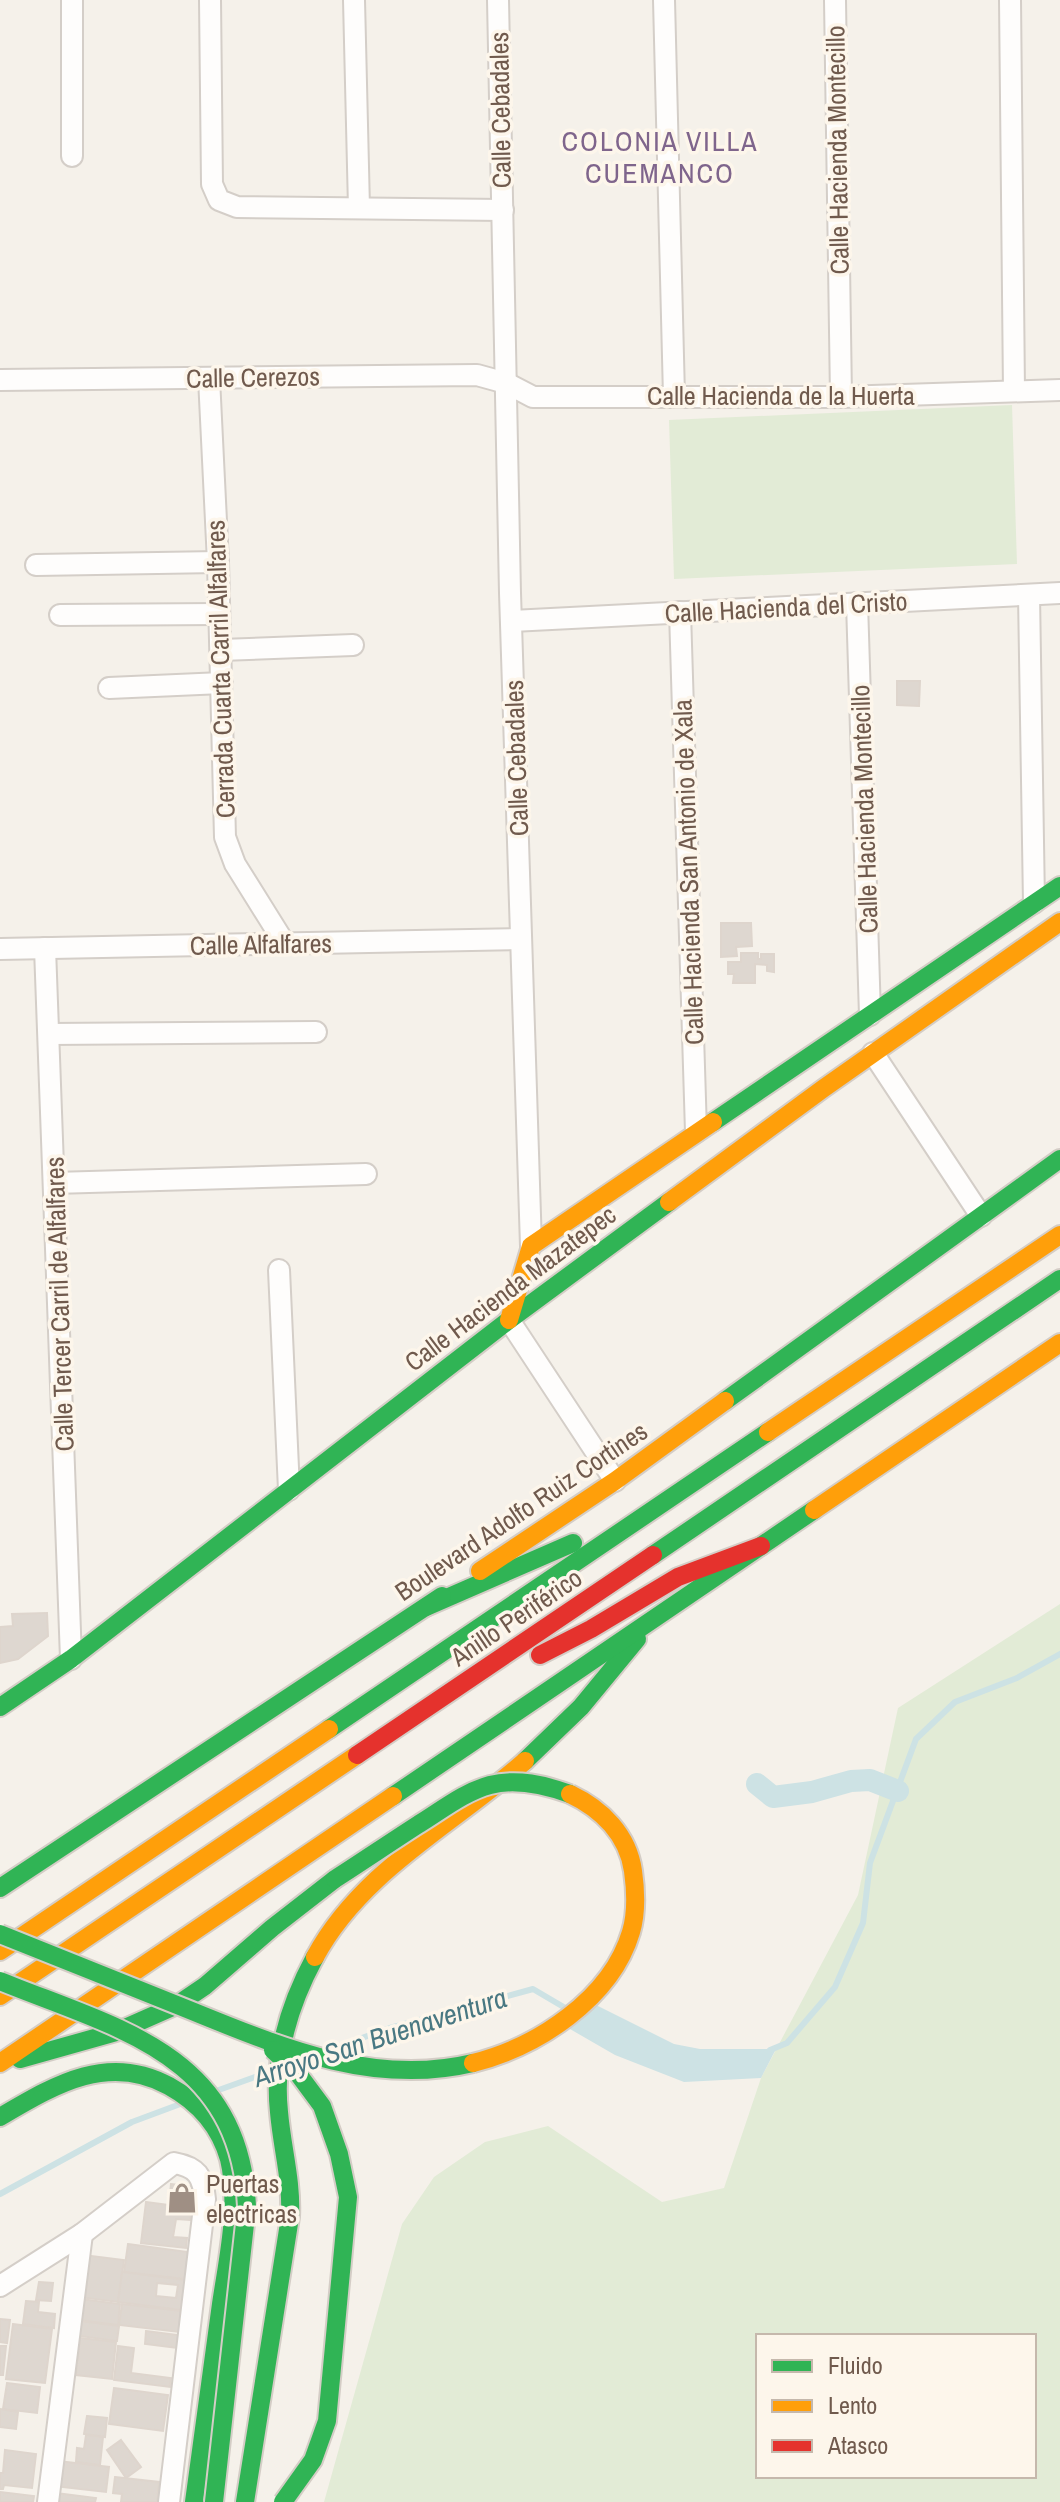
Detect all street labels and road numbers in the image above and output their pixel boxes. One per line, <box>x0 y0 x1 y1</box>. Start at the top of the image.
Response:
street label: Calle Hacienda Montecillo <box>817 25 857 275</box>
street label: Calle Cebadales <box>481 31 519 189</box>
street label: Calle Cerezos <box>186 358 320 396</box>
street label: Calle Hacienda de la Huerta <box>647 378 915 413</box>
street label: Cerrada Cuarta Carril Alfalfares <box>197 519 243 819</box>
street label: Calle Hacienda del Cristo <box>664 583 908 631</box>
street label: Calle Cebadales <box>496 679 536 837</box>
street label: Calle Hacienda Montecillo <box>842 684 886 934</box>
street label: Calle Hacienda San Antonio de Xala <box>664 698 712 1045</box>
street label: Calle Alfalfares <box>190 925 332 963</box>
street label: Calle Tercer Carril de Alfalfares <box>36 1156 82 1452</box>
street label: Calle Hacienda Mazatepec <box>397 1197 623 1379</box>
street label: Boulevard Adolfo Ruiz Cortines <box>388 1413 654 1609</box>
street label: Anillo Periférico <box>443 1560 589 1674</box>

